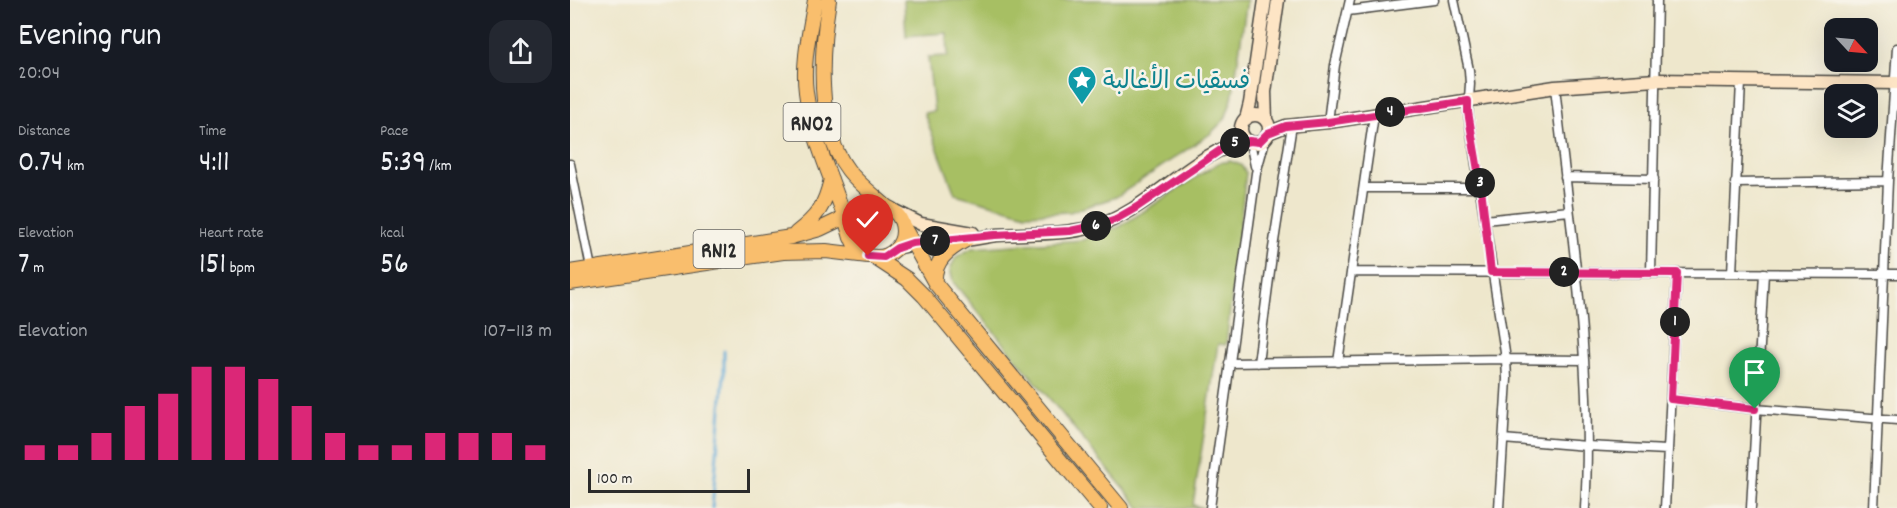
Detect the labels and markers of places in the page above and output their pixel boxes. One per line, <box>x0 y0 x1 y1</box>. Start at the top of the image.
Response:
place label: فسقيات الأغالبة <box>1103 63 1250 100</box>
place icon: فسقيات الأغالبة <box>1066 64 1098 106</box>
pin: 4 <box>1375 97 1405 127</box>
pin: 5 <box>1220 128 1250 158</box>
pin: 3 <box>1465 168 1495 198</box>
pin <box>842 194 893 256</box>
pin: 6 <box>1081 211 1111 241</box>
pin: 7 <box>920 226 950 256</box>
pin: 2 <box>1549 257 1579 287</box>
pin: 1 <box>1660 307 1690 337</box>
pin <box>1729 347 1780 409</box>

